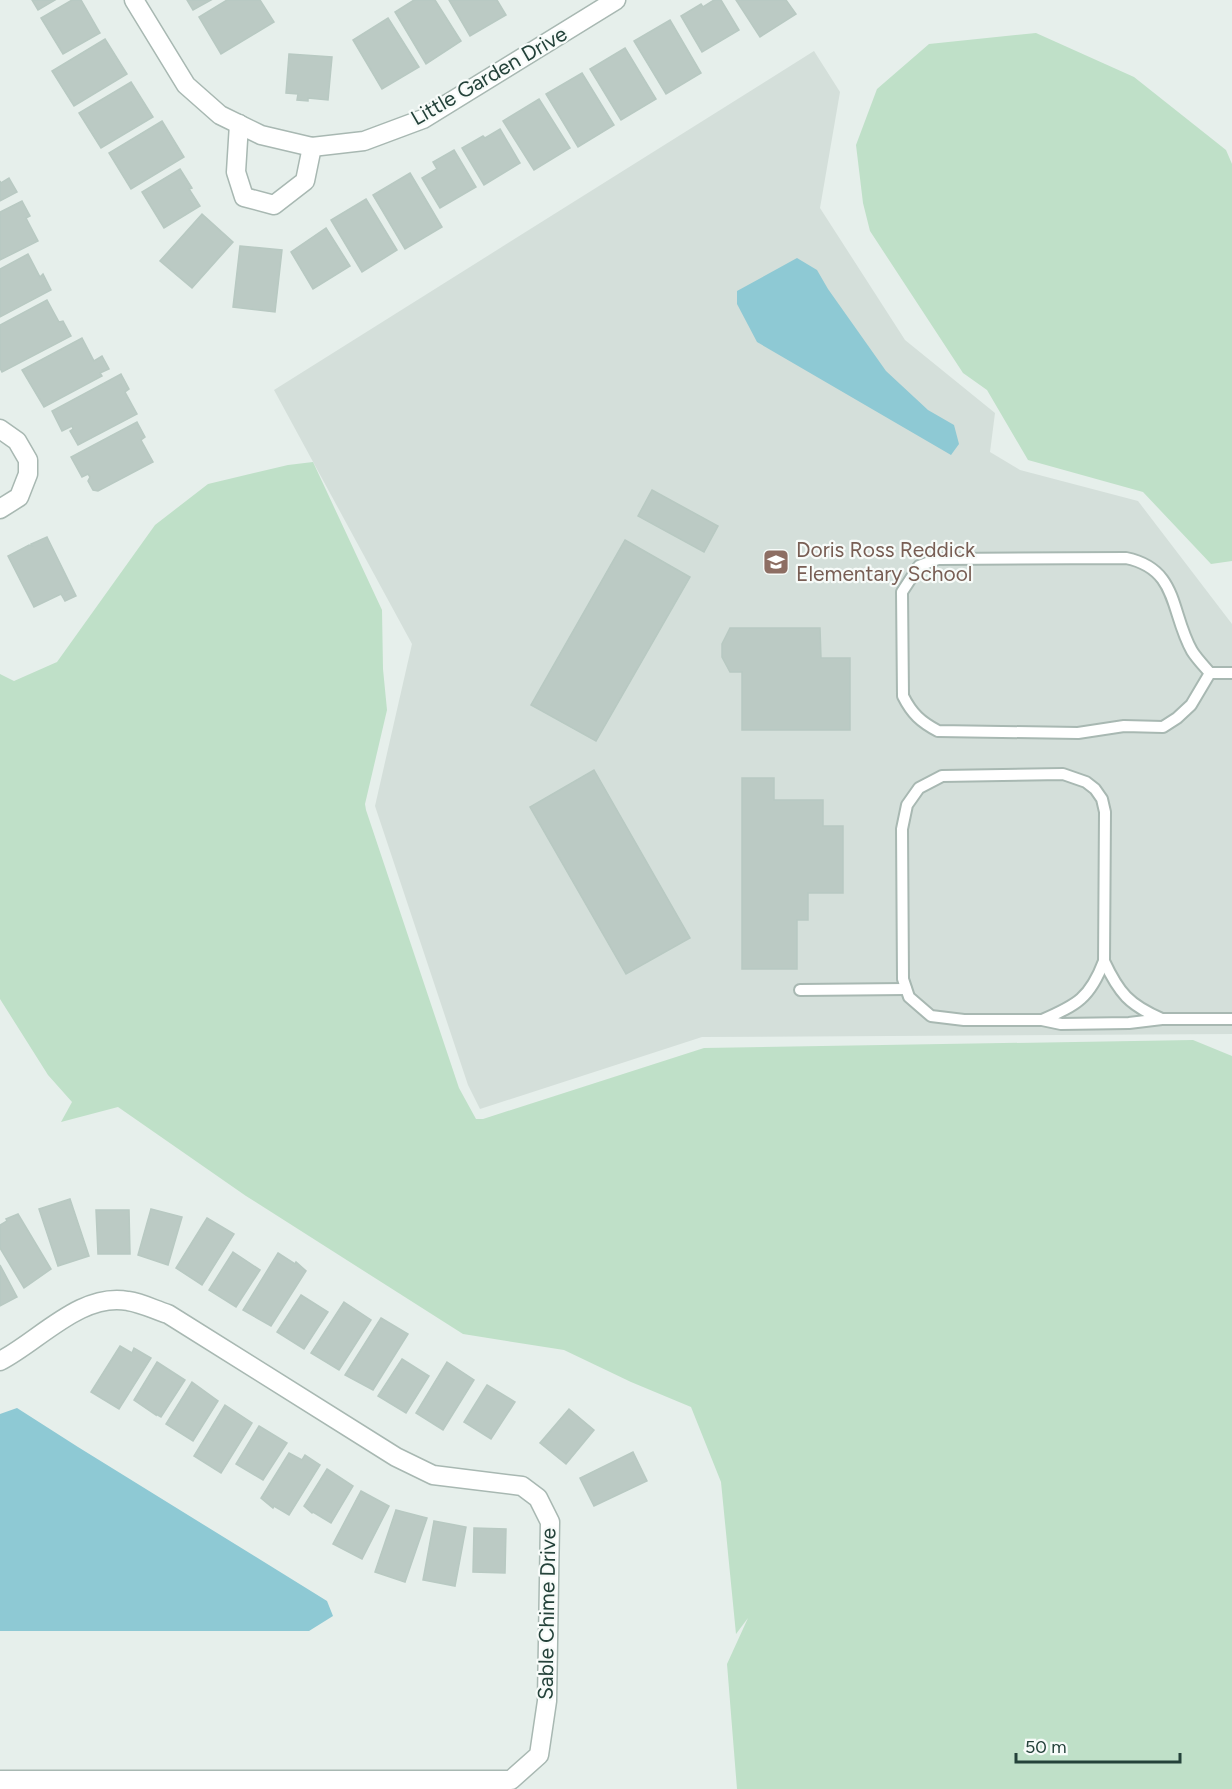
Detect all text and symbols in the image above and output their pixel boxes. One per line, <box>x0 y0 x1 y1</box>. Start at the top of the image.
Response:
street label: Little Garden Drive <box>406 21 571 130</box>
place label: Doris Ross Reddick Elementary School <box>796 537 976 586</box>
school or university icon: Doris Ross Reddick Elementary School <box>761 547 791 577</box>
street label: Sable Chime Drive <box>533 1528 560 1700</box>
scale bar <box>1016 1726 1180 1764</box>
text: 50 m <box>1025 1736 1067 1758</box>

